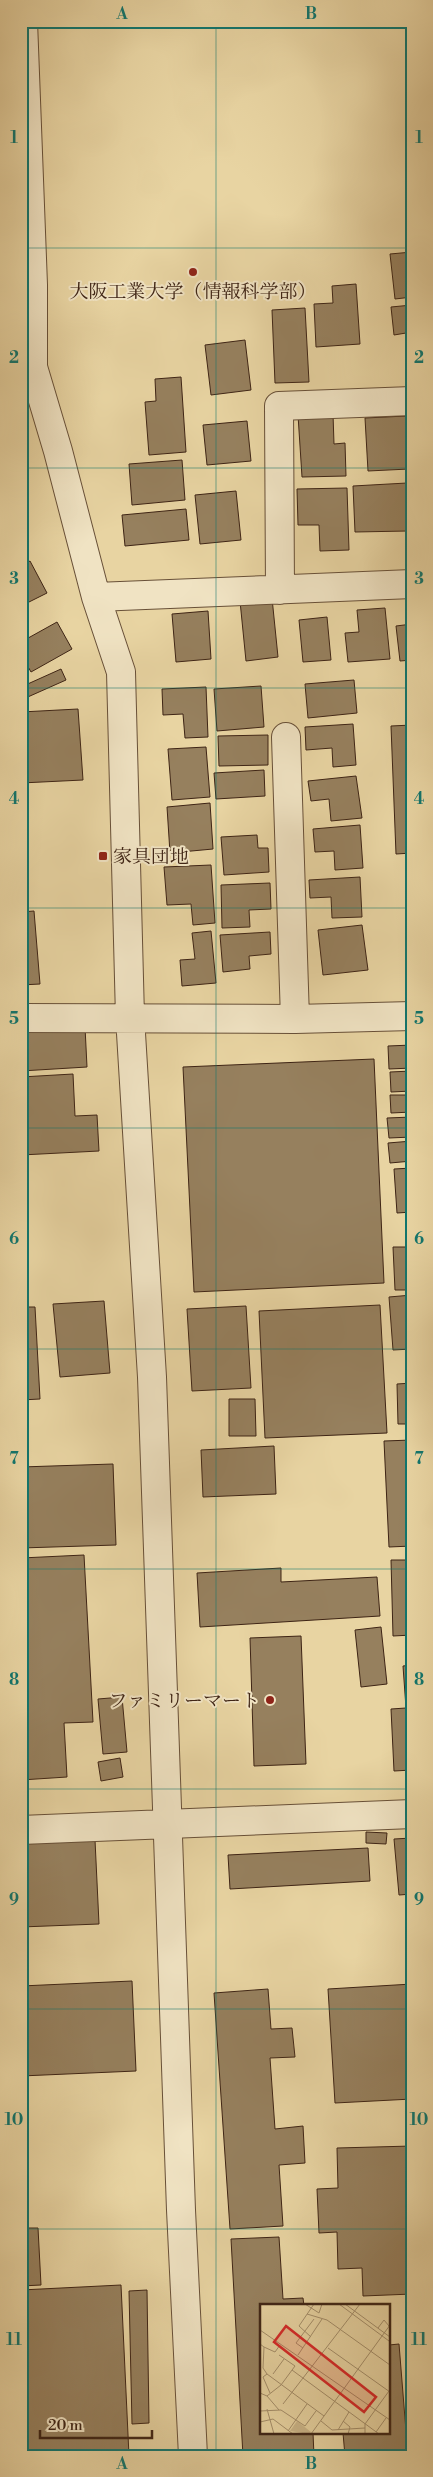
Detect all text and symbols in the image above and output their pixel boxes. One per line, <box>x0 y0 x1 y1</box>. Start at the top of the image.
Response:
text: A <box>115 4 128 24</box>
text: B <box>305 4 317 24</box>
text: 1 <box>10 128 18 148</box>
text: 1 <box>415 128 423 148</box>
marker: 大阪工業大学（情報科学部） <box>187 266 199 278</box>
place label: 大阪工業大学（情報科学部） <box>69 280 317 304</box>
text: 2 <box>9 348 19 368</box>
text: 2 <box>414 348 424 368</box>
text: 3 <box>9 569 19 589</box>
text: 3 <box>414 569 424 589</box>
text: 4 <box>9 789 20 809</box>
text: 4 <box>414 789 425 809</box>
place label: 家具団地 <box>113 845 189 869</box>
marker: 家具団地 <box>97 850 109 862</box>
text: 5 <box>9 1009 19 1029</box>
text: 5 <box>414 1009 424 1029</box>
text: 6 <box>9 1229 19 1249</box>
text: 6 <box>414 1229 424 1249</box>
text: 7 <box>9 1449 19 1469</box>
text: 7 <box>414 1449 424 1469</box>
text: 8 <box>9 1670 19 1690</box>
text: 8 <box>414 1670 424 1690</box>
place label: ファミリーマート <box>108 1689 260 1713</box>
marker: ファミリーマート <box>264 1694 276 1706</box>
text: 9 <box>9 1890 19 1910</box>
text: 9 <box>414 1890 424 1910</box>
text: 10 <box>5 2110 23 2130</box>
text: 10 <box>410 2110 428 2130</box>
inset map <box>260 2304 390 2434</box>
text: 11 <box>6 2330 22 2350</box>
text: 11 <box>411 2330 427 2350</box>
scale bar <box>40 2407 152 2439</box>
text: 20 m <box>48 2416 83 2435</box>
text: A <box>115 2454 128 2474</box>
text: B <box>305 2454 317 2474</box>

